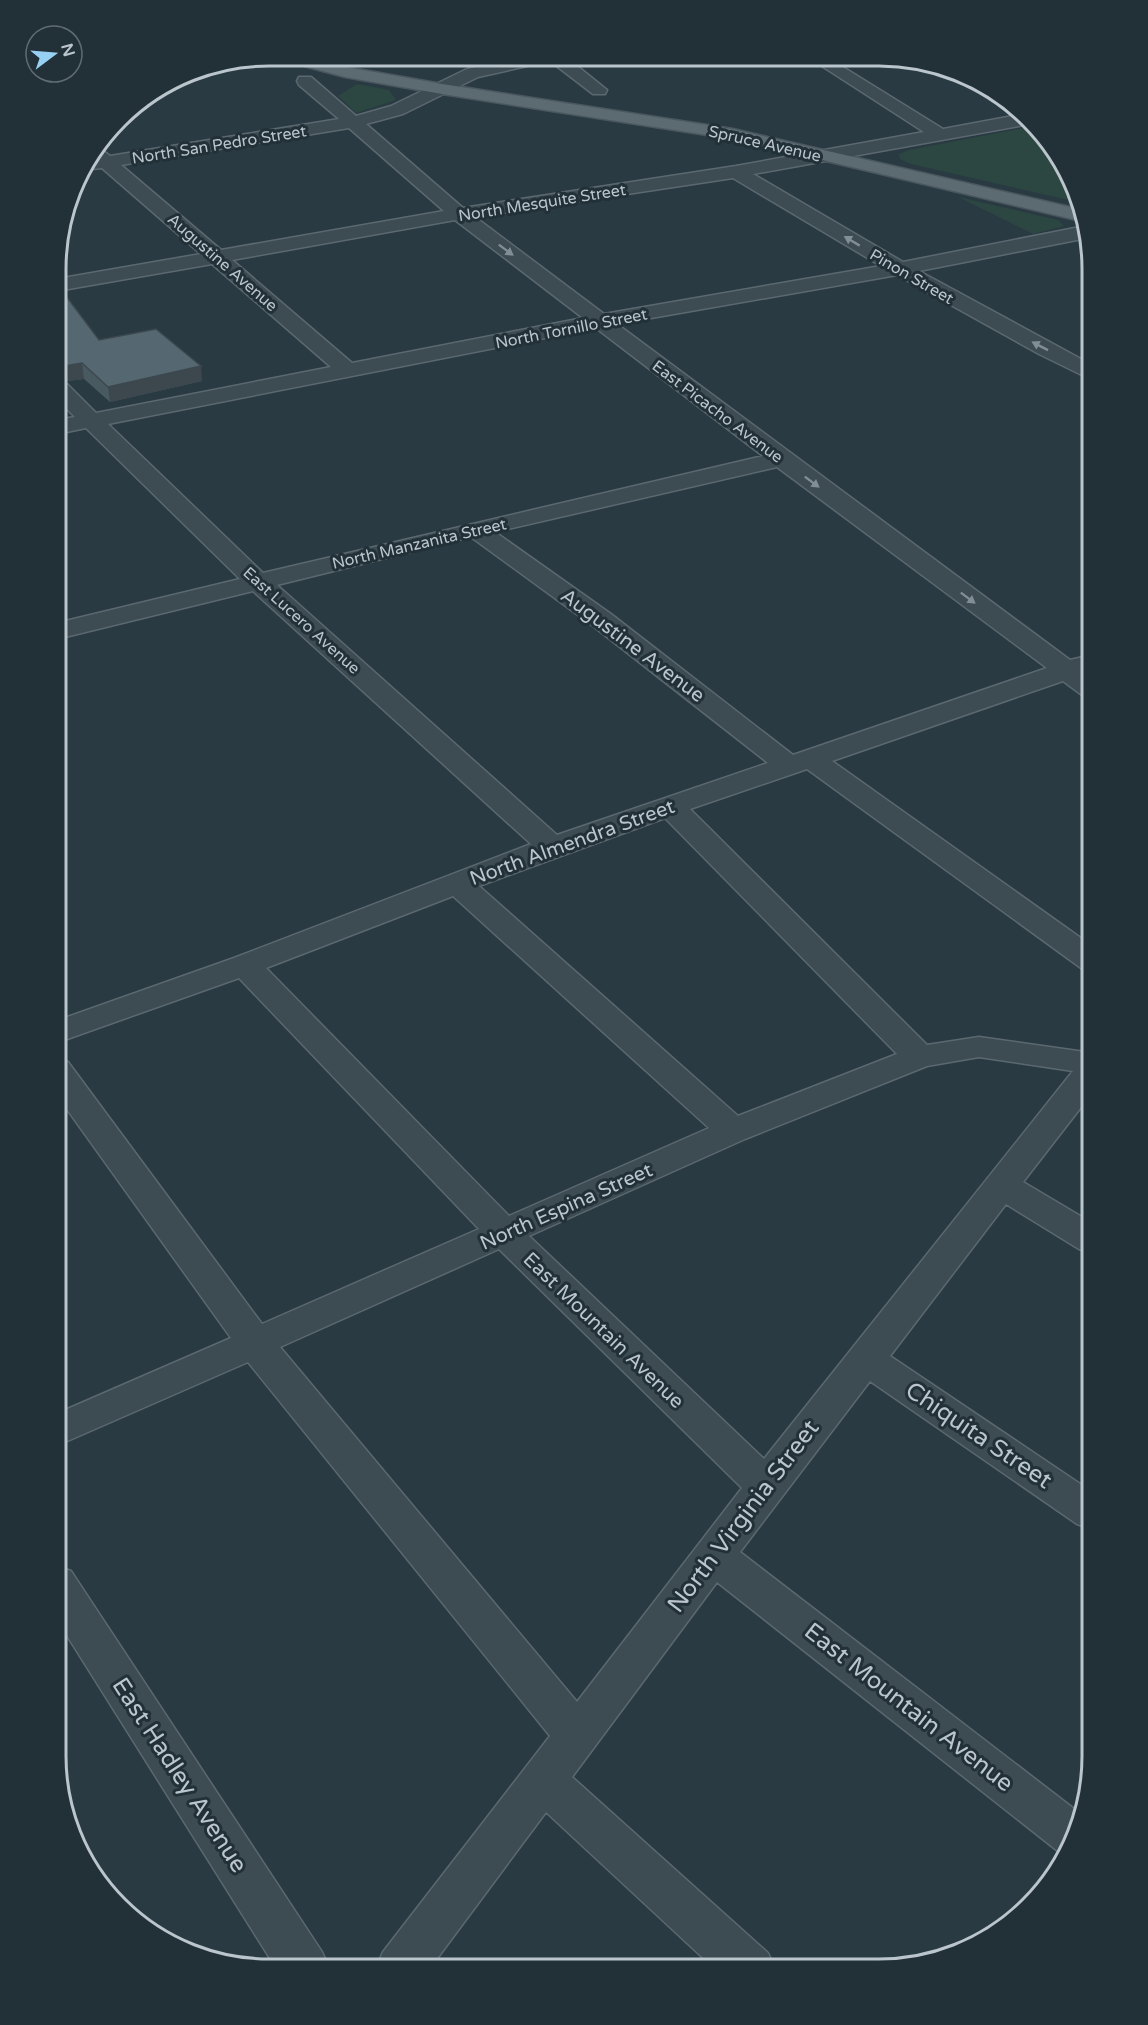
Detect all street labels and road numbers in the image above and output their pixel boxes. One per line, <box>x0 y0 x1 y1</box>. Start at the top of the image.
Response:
street label: North San Pedro Street <box>130 121 308 169</box>
street label: Spruce Avenue <box>707 121 823 167</box>
street label: North Mesquite Street <box>457 180 627 226</box>
street label: Augustine Avenue <box>163 210 281 316</box>
street label: Pinon Street <box>866 245 957 309</box>
street label: North Tornillo Street <box>494 304 649 354</box>
street label: East Picacho Avenue <box>648 356 787 467</box>
street label: North Manzanita Street <box>330 514 508 574</box>
street label: East Lucero Avenue <box>239 563 364 679</box>
street label: Augustine Avenue <box>556 584 709 708</box>
street label: North Almendra Street <box>467 795 678 891</box>
street label: North Espina Street <box>476 1158 657 1256</box>
street label: East Mountain Avenue <box>518 1248 689 1414</box>
street label: Chiquita Street <box>900 1376 1058 1495</box>
street label: North Virginia Street <box>661 1414 825 1618</box>
street label: East Mountain Avenue <box>798 1617 1019 1798</box>
street label: East Hadley Avenue <box>106 1672 253 1878</box>

